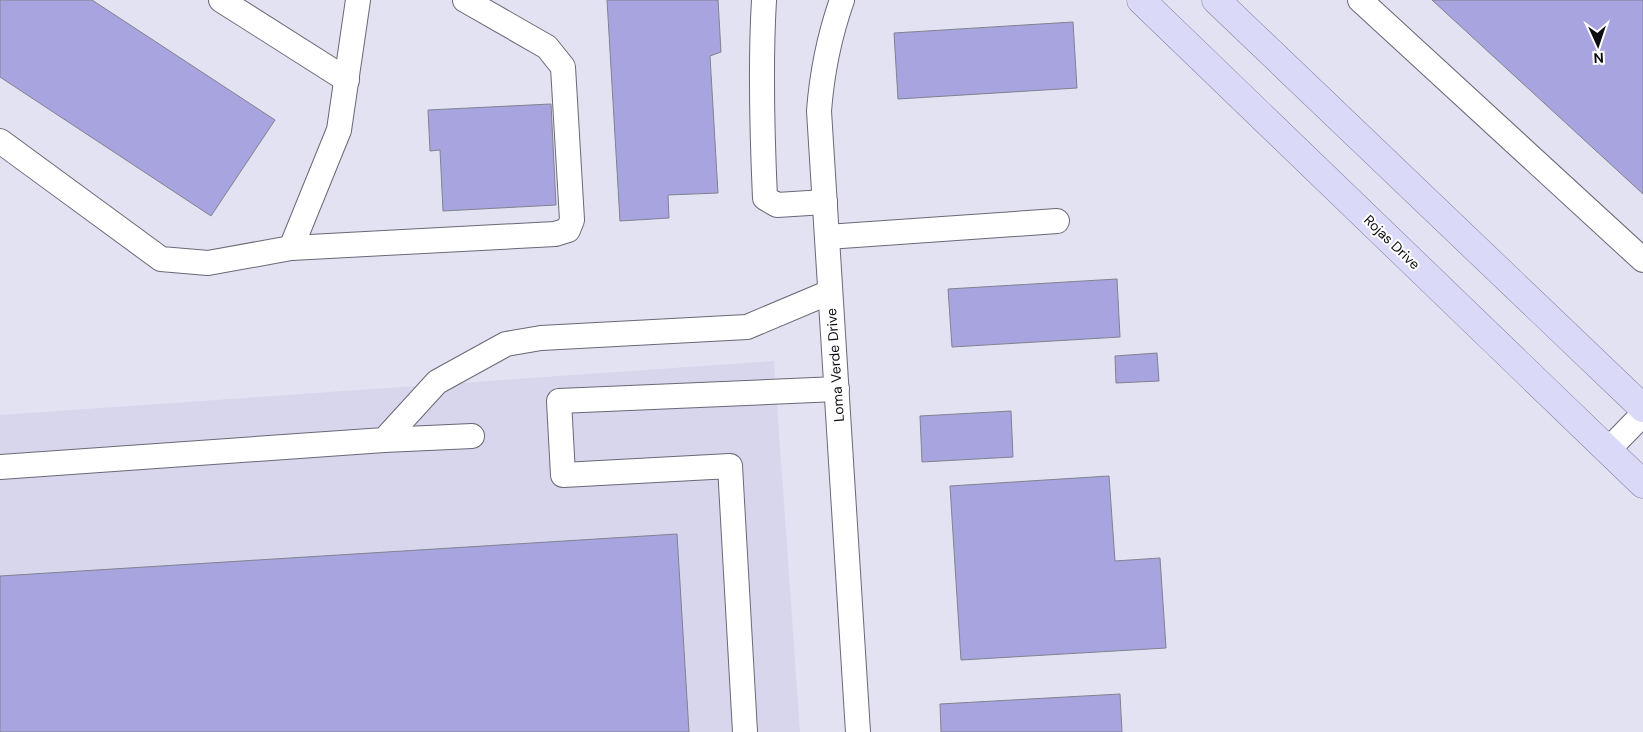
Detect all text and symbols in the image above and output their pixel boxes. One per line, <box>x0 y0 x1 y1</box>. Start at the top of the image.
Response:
north arrow <box>1573 20 1623 70</box>
text: N <box>1593 49 1604 67</box>
street label: Rojas Drive <box>1360 211 1424 273</box>
street label: Loma Verde Drive <box>822 307 848 423</box>

